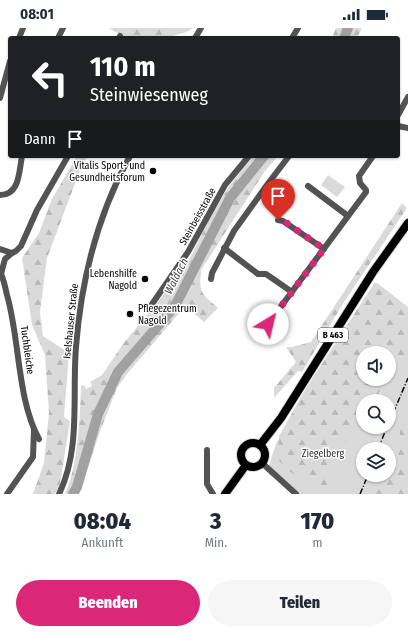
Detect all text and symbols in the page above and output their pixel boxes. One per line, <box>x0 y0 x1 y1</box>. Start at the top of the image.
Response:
text: 08:01 <box>20 5 54 23</box>
text: 110 m <box>90 50 156 83</box>
icon: left <box>24 52 76 104</box>
text: Steinwiesenweg <box>90 84 208 106</box>
icon: arrive <box>64 128 86 150</box>
text: Dann <box>24 130 56 148</box>
place label: Vitalis Sport- und Gesundheitsforum <box>69 160 145 184</box>
marker: Vitalis Sport- und Gesundheitsforum <box>148 166 158 176</box>
pin <box>261 179 295 220</box>
icon: arrive <box>267 185 289 207</box>
street label: Steinbeisstraße <box>177 186 219 247</box>
water label: Waldach <box>162 256 191 296</box>
place label: Lebenshilfe Nagold <box>90 268 137 292</box>
marker: Lebenshilfe Nagold <box>140 274 150 284</box>
street label: Iselshauser Straße <box>61 283 81 359</box>
place label: Pflegezentrum Nagold <box>138 303 197 327</box>
position arrow <box>247 303 289 345</box>
marker: Pflegezentrum Nagold <box>125 309 135 319</box>
street label: Tuchbleiche <box>18 325 36 375</box>
road number: B 463 <box>318 328 348 342</box>
map controls <box>356 346 396 482</box>
button: sound <box>356 346 396 386</box>
button: search <box>356 394 396 434</box>
button: layers <box>356 442 396 482</box>
park label: Ziegelberg <box>302 448 345 460</box>
text: 08:04 <box>74 507 131 535</box>
text: 3 <box>210 507 222 535</box>
text: 170 <box>300 507 334 535</box>
text: Ankunft <box>82 535 123 550</box>
text: Min. <box>205 535 227 550</box>
text: m <box>312 535 322 550</box>
button: Beenden <box>16 580 200 626</box>
button: Teilen <box>208 580 392 626</box>

